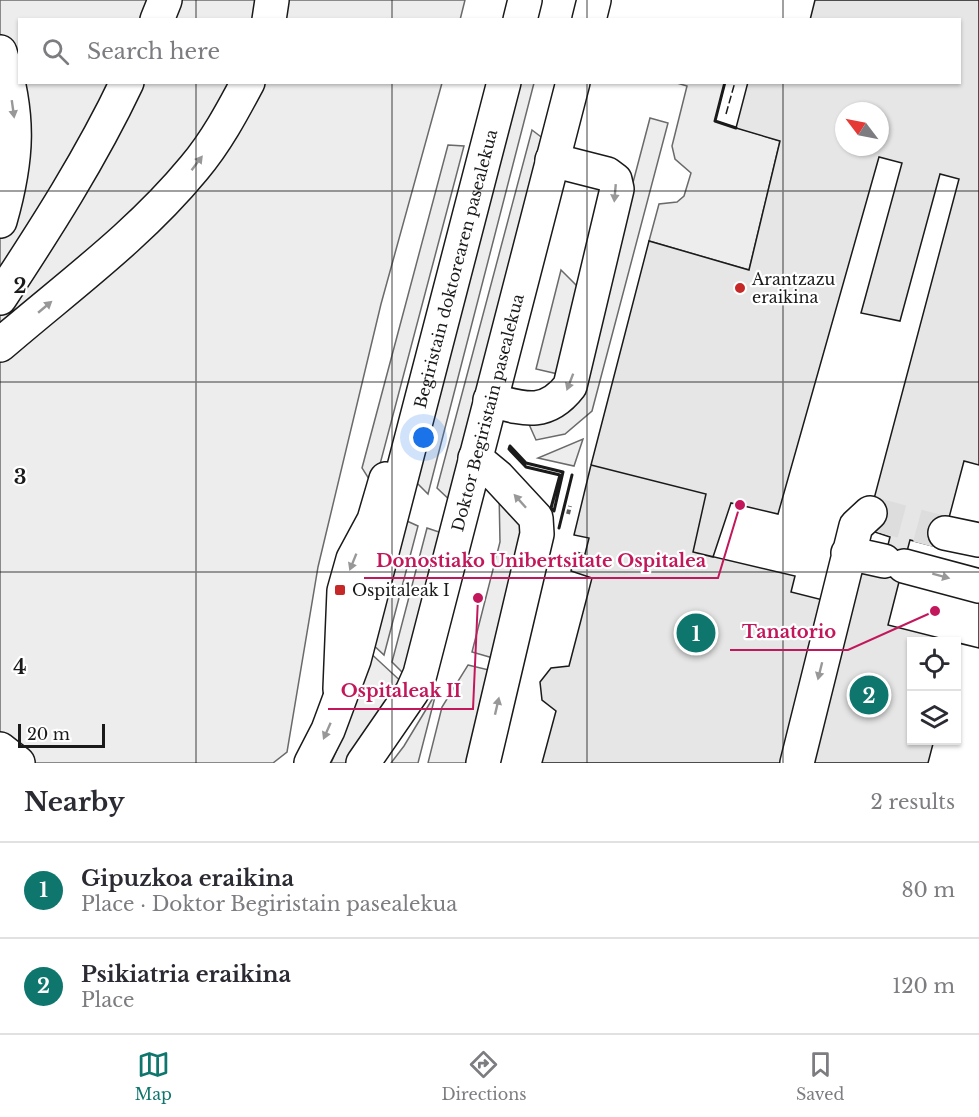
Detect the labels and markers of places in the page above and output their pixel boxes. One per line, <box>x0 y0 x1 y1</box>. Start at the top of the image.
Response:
place label: Arantzazu eraikina <box>751 269 836 307</box>
marker: Arantzazu eraikina <box>733 281 747 295</box>
callout: Donostiako Unibertsitate Ospitalea <box>364 542 718 578</box>
place label: Ospitaleak I <box>352 580 450 600</box>
marker: Ospitaleak I <box>333 583 347 597</box>
pin: 1 <box>676 610 716 656</box>
callout: Tanatorio <box>730 614 848 650</box>
pin: 2 <box>850 672 888 718</box>
callout: Ospitaleak II <box>328 673 473 709</box>

